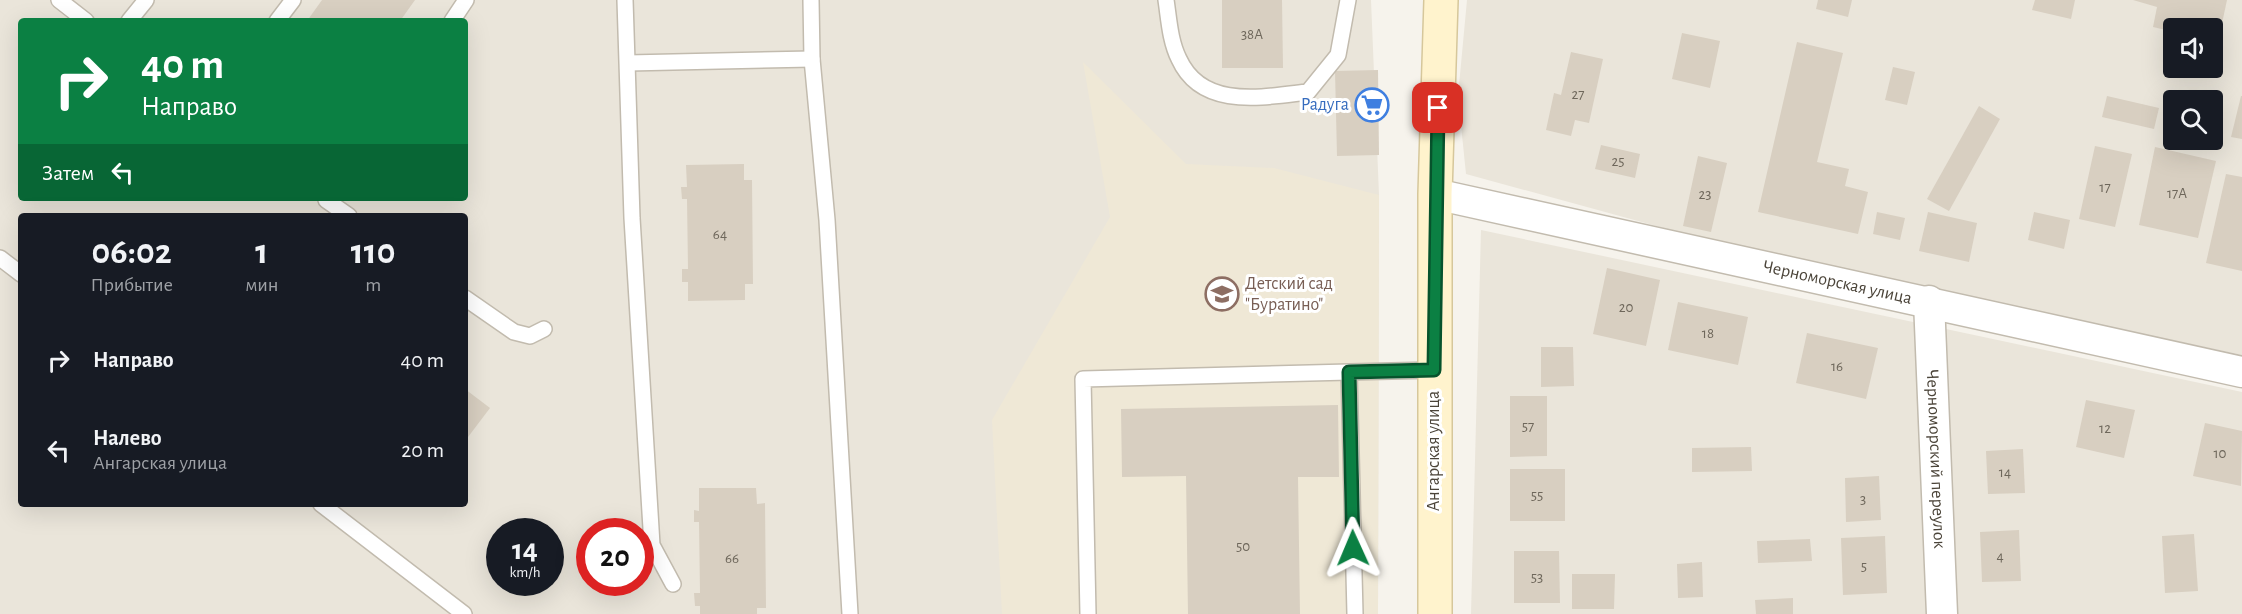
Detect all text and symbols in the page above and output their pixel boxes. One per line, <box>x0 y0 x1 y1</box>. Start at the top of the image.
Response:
map controls <box>2163 18 2223 150</box>
button: sound <box>2163 18 2223 78</box>
house number: 38А <box>1241 27 1263 42</box>
icon: right <box>42 42 120 120</box>
text: 40 m <box>141 44 224 86</box>
pin <box>1412 82 1463 133</box>
supermarket icon: Радуга <box>1354 87 1390 123</box>
house number: 27 <box>1571 87 1585 102</box>
button: search <box>2163 90 2223 150</box>
icon: arrive <box>1421 91 1454 124</box>
text: Направо <box>141 93 237 120</box>
place label: Радуга <box>1301 96 1349 114</box>
house number: 25 <box>1611 154 1625 169</box>
icon: left <box>106 156 139 189</box>
text: Затем <box>42 162 94 184</box>
house number: 17 <box>2099 180 2111 195</box>
house number: 17А <box>2167 186 2187 201</box>
house number: 23 <box>1698 187 1712 202</box>
house number: 64 <box>713 227 727 242</box>
text: 06:02 <box>92 234 172 270</box>
text: 1 <box>255 234 268 270</box>
text: 110 <box>351 234 396 270</box>
street label: Черноморская улица <box>1761 258 1913 308</box>
text: Прибытие <box>90 275 173 295</box>
text: мин <box>245 275 278 295</box>
text: m <box>365 275 381 295</box>
place label: Детский сад "Буратино" <box>1245 275 1333 314</box>
school or university icon: Детский сад "Буратино" <box>1204 276 1240 312</box>
house number: 20 <box>1619 300 1633 315</box>
house number: 18 <box>1702 326 1714 341</box>
icon: right <box>42 344 75 377</box>
text: Направо <box>93 349 174 371</box>
text: 40 m <box>401 349 444 371</box>
house number: 16 <box>1831 359 1843 374</box>
street label: Черноморский переулок <box>1923 369 1948 550</box>
street label: Ангарская улица <box>1425 391 1443 511</box>
house number: 57 <box>1522 419 1534 434</box>
house number: 12 <box>2099 421 2111 436</box>
text: Налево <box>93 427 162 449</box>
icon: left <box>42 434 75 467</box>
text: 20 m <box>401 439 444 461</box>
house number: 10 <box>2213 446 2227 461</box>
text: Ангарская улица <box>93 453 227 473</box>
house number: 14 <box>1999 465 2011 480</box>
house number: 55 <box>1531 488 1543 503</box>
house number: 3 <box>1860 492 1866 507</box>
position arrow <box>1321 516 1385 580</box>
speed limit sign: 20 <box>576 518 654 596</box>
text: 14 <box>512 535 538 565</box>
house number: 50 <box>1236 539 1250 554</box>
house number: 4 <box>1996 549 2004 564</box>
house number: 66 <box>725 551 739 566</box>
house number: 5 <box>1861 559 1867 574</box>
text: km/h <box>510 565 540 580</box>
house number: 53 <box>1531 570 1543 585</box>

